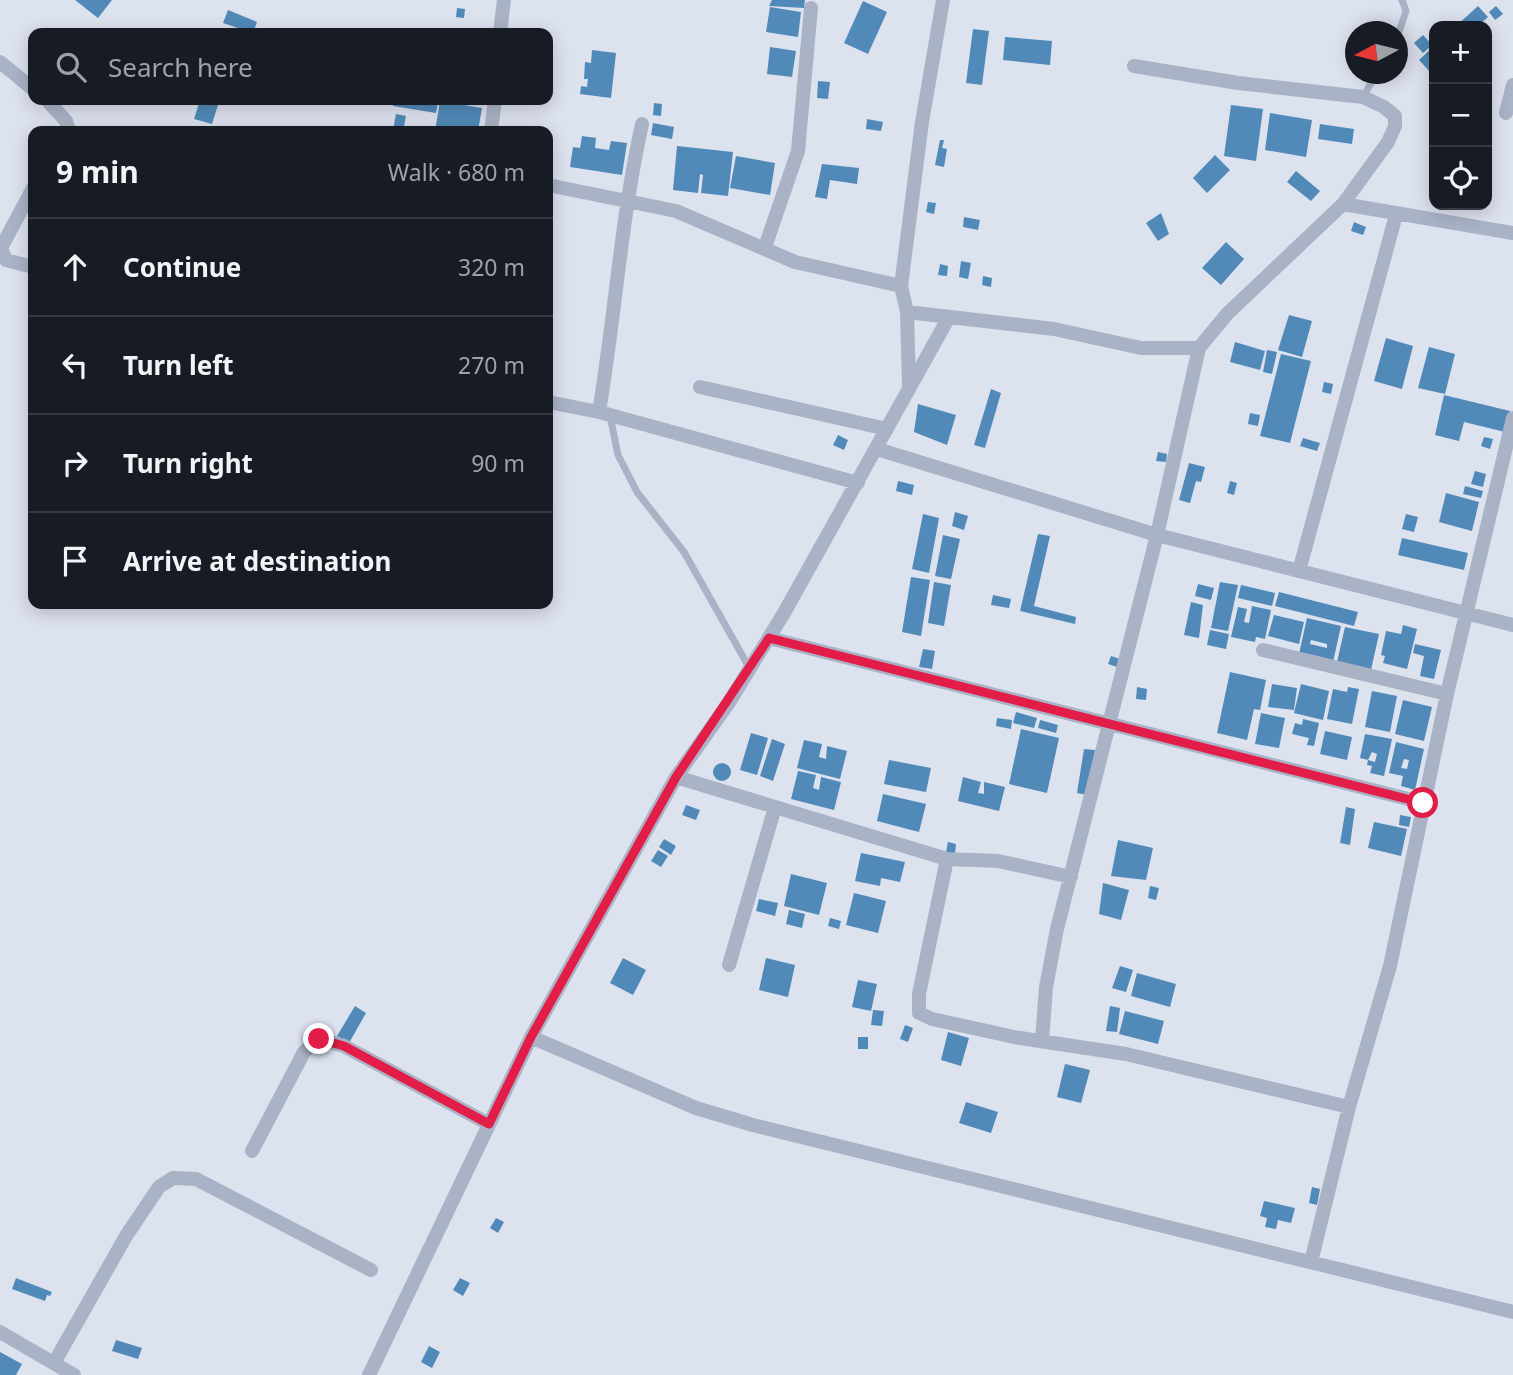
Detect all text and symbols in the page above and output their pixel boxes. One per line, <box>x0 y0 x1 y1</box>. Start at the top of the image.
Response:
north arrow <box>1345 21 1408 84</box>
map controls <box>1429 21 1492 210</box>
button: + <box>1429 21 1492 84</box>
search box <box>28 28 553 105</box>
icon: search <box>52 48 90 86</box>
text: Search here <box>108 49 253 85</box>
button: − <box>1429 84 1492 147</box>
button: locate <box>1429 147 1492 210</box>
text: 9 min <box>56 151 139 192</box>
text: Walk · 680 m <box>388 156 525 188</box>
icon: ahead <box>56 248 94 286</box>
text: Continue <box>123 249 241 285</box>
text: 320 m <box>458 251 525 283</box>
icon: left <box>56 346 94 384</box>
text: Turn left <box>123 347 234 383</box>
text: 270 m <box>458 349 525 381</box>
icon: right <box>56 444 94 482</box>
text: Turn right <box>123 445 253 481</box>
text: 90 m <box>471 447 525 479</box>
icon: arrive <box>56 542 94 580</box>
text: Arrive at destination <box>123 543 392 579</box>
route start <box>1407 787 1438 818</box>
route end <box>303 1023 334 1054</box>

